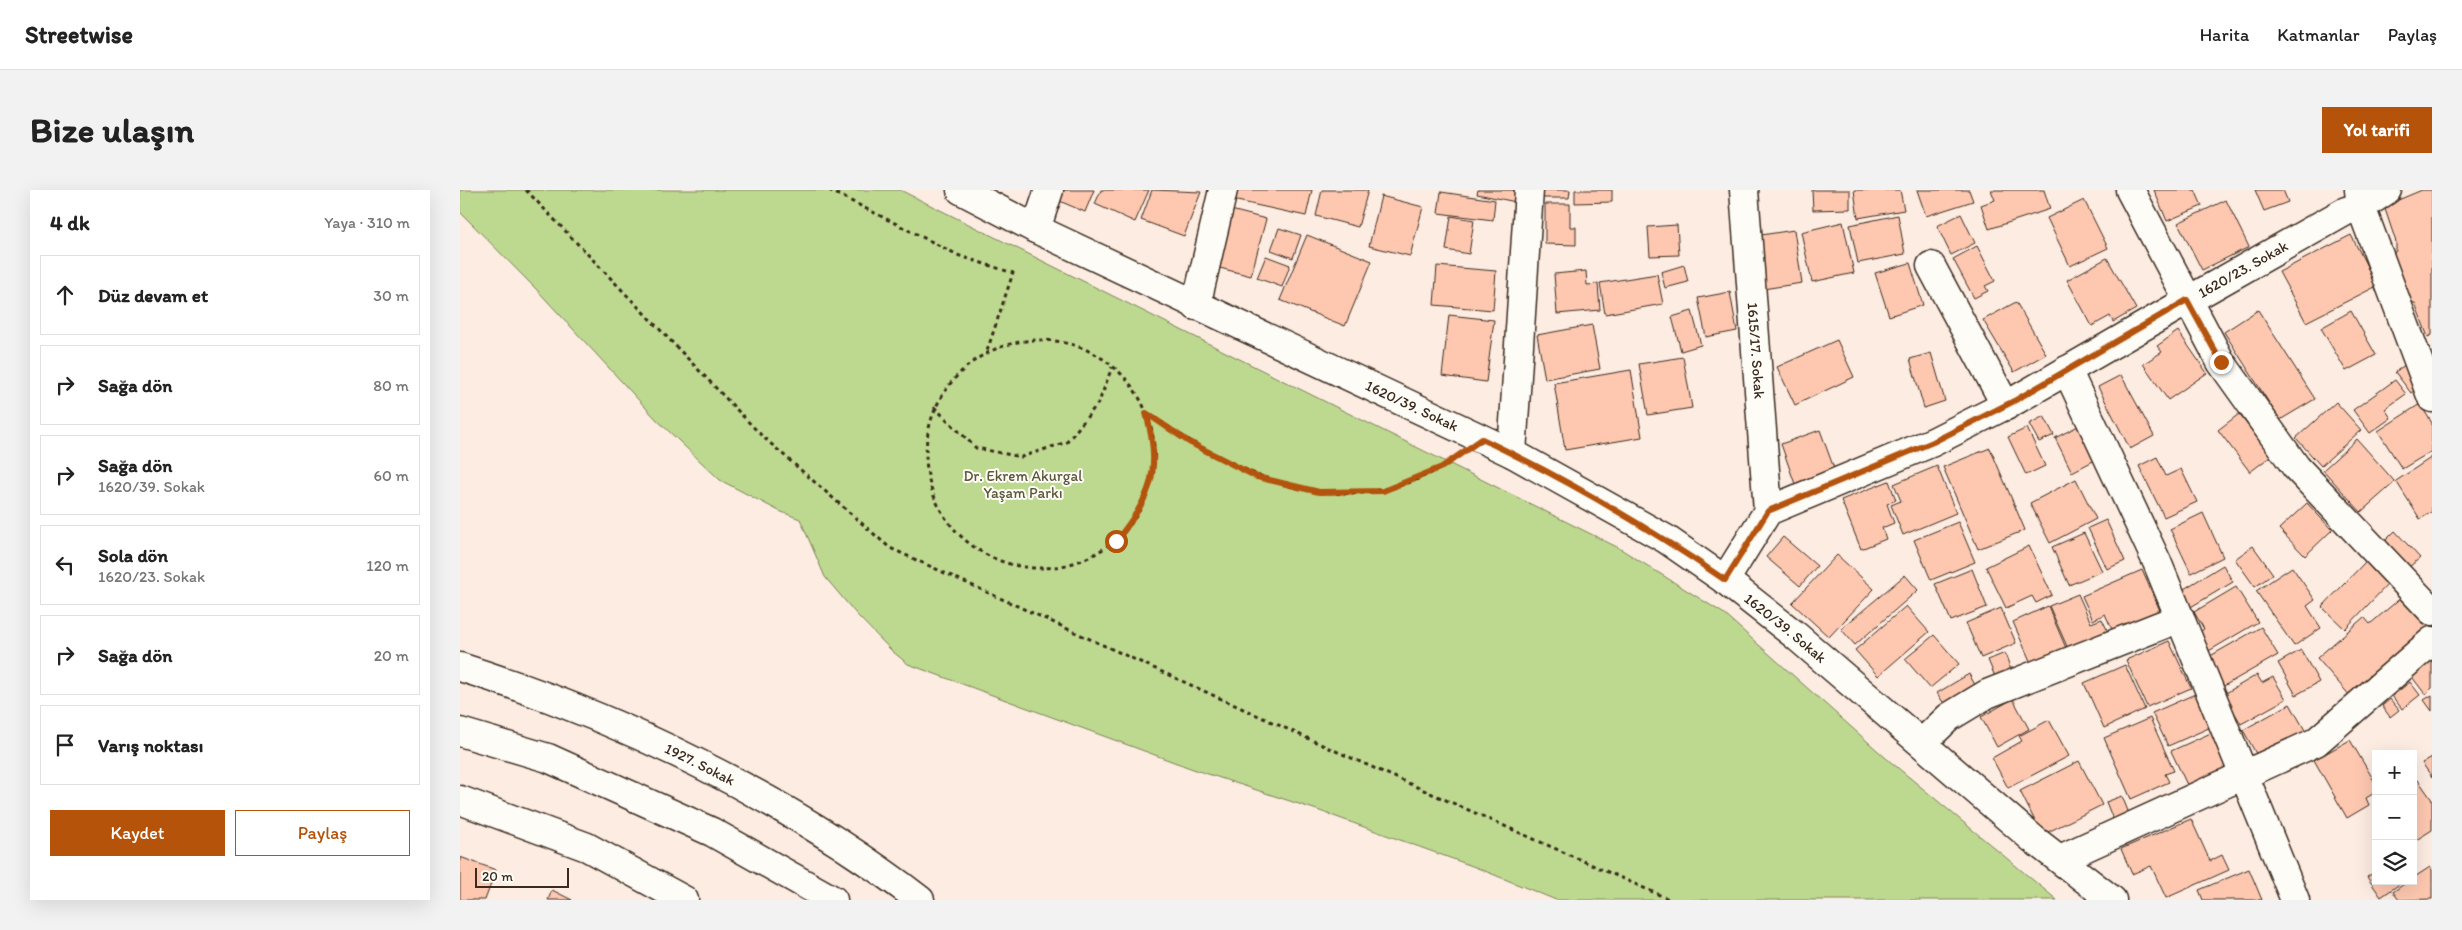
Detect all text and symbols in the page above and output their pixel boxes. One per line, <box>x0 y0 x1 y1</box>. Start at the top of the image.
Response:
text: Streetwise <box>25 20 133 49</box>
text: Harita <box>2200 24 2249 46</box>
text: Katmanlar <box>2277 24 2360 46</box>
text: Paylaş <box>2388 24 2437 46</box>
button: Yol tarifi <box>2322 107 2432 153</box>
text: Bize ulaşın <box>30 109 194 151</box>
text: 4 dk <box>50 210 90 235</box>
text: Yaya · 310 m <box>324 213 410 232</box>
street label: 1620/23. Sokak <box>2195 237 2291 302</box>
icon: ahead <box>51 281 79 309</box>
text: Düz devam et <box>98 284 208 307</box>
text: 30 m <box>373 286 409 305</box>
street label: 1615/17. Sokak <box>1743 302 1769 400</box>
route end <box>2210 351 2233 374</box>
icon: right <box>51 371 79 399</box>
text: Sağa dön <box>98 374 172 397</box>
text: 80 m <box>373 376 409 395</box>
street label: 1620/39. Sokak <box>1363 376 1462 436</box>
text: Sağa dön <box>98 454 172 477</box>
icon: right <box>51 461 79 489</box>
text: 60 m <box>374 466 409 485</box>
park label: Dr. Ekrem Akurgal Yaşam Parkı <box>963 467 1083 502</box>
text: 1620/39. Sokak <box>98 477 205 496</box>
route start <box>1105 530 1128 553</box>
text: Sola dön <box>98 544 168 567</box>
icon: left <box>51 551 79 579</box>
text: 120 m <box>366 556 409 575</box>
text: 1620/23. Sokak <box>98 567 205 586</box>
street label: 1620/39. Sokak <box>1741 590 1830 667</box>
icon: right <box>51 641 79 669</box>
text: Sağa dön <box>98 644 172 667</box>
text: 20 m <box>374 646 409 665</box>
icon: arrive <box>51 731 79 759</box>
text: Varış noktası <box>98 734 203 757</box>
street label: 1927. Sokak <box>662 739 738 790</box>
map controls <box>2372 750 2417 885</box>
button: + <box>2372 750 2417 795</box>
button: − <box>2372 795 2417 840</box>
button: Kaydet <box>50 810 225 856</box>
button: Paylaş <box>235 810 410 856</box>
button: layers <box>2372 840 2417 885</box>
scale bar <box>475 865 569 888</box>
text: 20 m <box>482 868 513 885</box>

